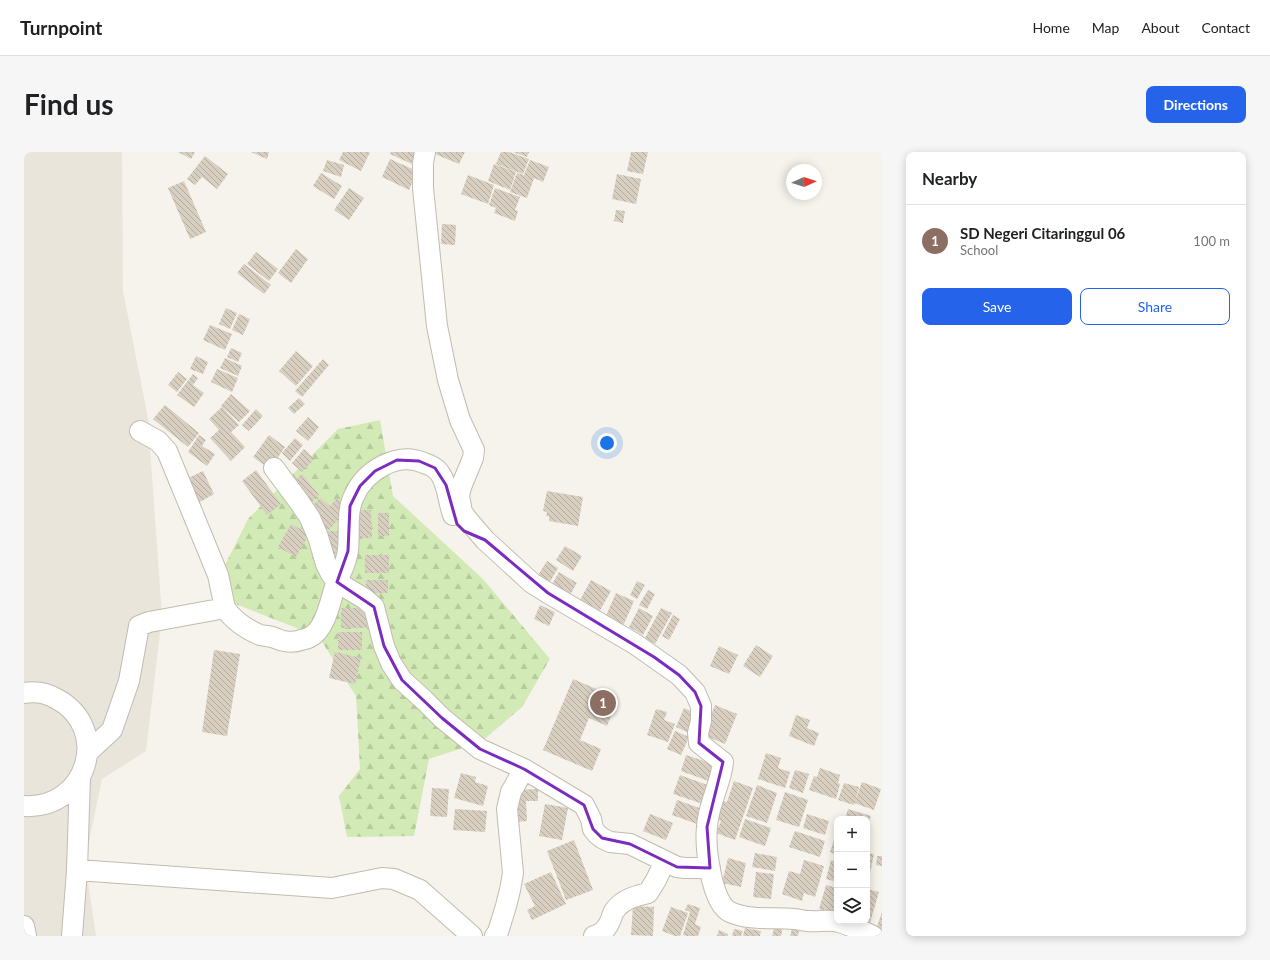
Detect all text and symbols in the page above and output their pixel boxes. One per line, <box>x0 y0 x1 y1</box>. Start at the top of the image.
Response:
text: Turnpoint <box>20 16 102 39</box>
text: Home <box>1032 19 1070 36</box>
text: Map <box>1092 19 1119 36</box>
text: About <box>1141 19 1179 36</box>
text: Contact <box>1201 19 1250 36</box>
button: Directions <box>1146 86 1246 123</box>
text: Find us <box>24 87 114 121</box>
north arrow <box>786 164 822 200</box>
text: Nearby <box>922 168 977 189</box>
text: SD Negeri Citaringgul 06 <box>960 224 1125 242</box>
text: 1 <box>931 233 939 249</box>
text: 100 m <box>1193 233 1230 249</box>
text: School <box>960 242 998 258</box>
button: Save <box>922 288 1072 325</box>
button: Share <box>1080 288 1230 325</box>
your location <box>597 433 617 453</box>
pin: 1 <box>590 688 616 718</box>
map controls <box>834 816 870 924</box>
button: + <box>834 816 870 852</box>
button: − <box>834 852 870 888</box>
button: layers <box>834 888 870 924</box>

